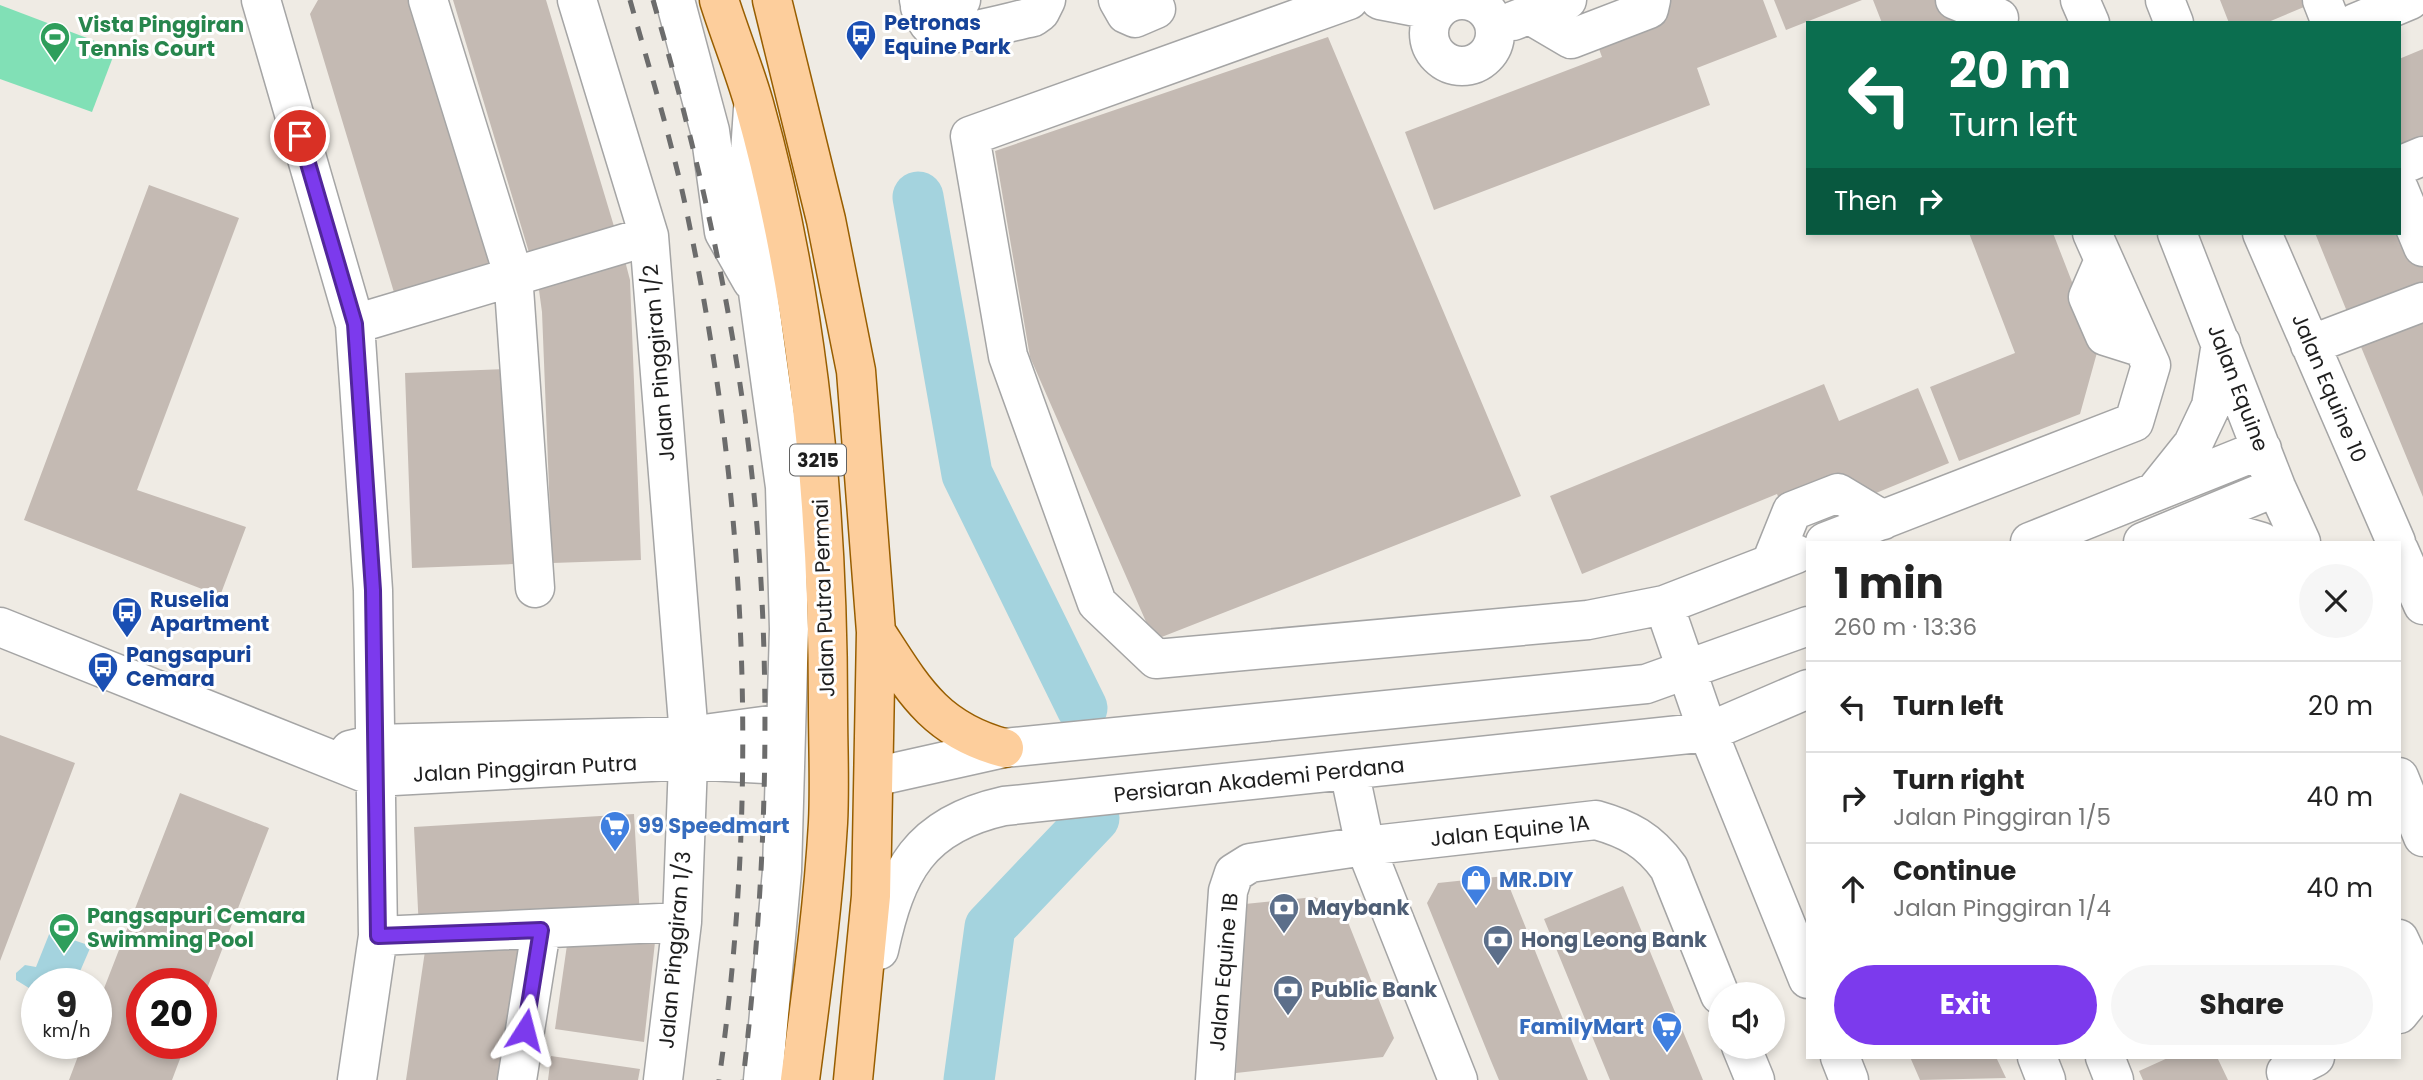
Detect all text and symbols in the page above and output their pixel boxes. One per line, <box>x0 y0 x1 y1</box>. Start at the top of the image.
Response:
place label: Petronas Equine Park <box>884 8 1011 61</box>
place label: Vista Pinggiran Tennis Court <box>78 10 244 63</box>
bus stop icon: Petronas Equine Park <box>844 18 878 62</box>
sports icon: Vista Pinggiran Tennis Court <box>38 20 72 64</box>
text: 20 m <box>1949 37 2071 105</box>
icon: left <box>1834 49 1925 140</box>
text: Turn left <box>1949 102 2078 147</box>
pin <box>270 106 330 166</box>
icon: arrive <box>281 117 319 155</box>
icon: right <box>1911 182 1949 220</box>
text: Then <box>1834 183 1897 219</box>
street label: Jalan Pinggiran 1/2 <box>635 263 682 463</box>
street label: Jalan Equine 10 <box>2285 309 2374 467</box>
street label: Jalan Equine <box>2201 320 2276 455</box>
road number: 3215 <box>790 444 846 475</box>
street label: Jalan Putra Permai <box>806 498 841 698</box>
text: 1 min <box>1834 554 1944 613</box>
button: close <box>2299 564 2373 638</box>
place label: Ruselia Apartment <box>150 585 269 638</box>
bus stop icon: Ruselia Apartment <box>110 595 144 639</box>
text: 260 m · 13:36 <box>1834 611 1977 643</box>
place label: Pangsapuri Cemara <box>126 640 251 693</box>
bus stop icon: Pangsapuri Cemara <box>86 650 120 694</box>
icon: left <box>1834 688 1872 726</box>
text: Turn left <box>1893 688 2004 724</box>
text: 20 m <box>2308 688 2373 724</box>
street label: Jalan Pinggiran Putra <box>412 748 638 789</box>
street label: Persiaran Akademi Perdana <box>1112 750 1406 809</box>
text: Turn right <box>1893 762 2025 798</box>
icon: right <box>1834 779 1872 817</box>
text: 40 m <box>2307 779 2373 815</box>
text: Jalan Pinggiran 1/5 <box>1893 801 2111 833</box>
street label: Jalan Equine 1A <box>1429 808 1591 853</box>
supermarket icon: 99 Speedmart <box>598 809 632 853</box>
place label: 99 Speedmart <box>638 811 790 840</box>
street label: Jalan Pinggiran 1/3 <box>651 850 698 1050</box>
text: Continue <box>1893 853 2016 889</box>
shop icon: MR.DIY <box>1459 863 1493 907</box>
place label: MR.DIY <box>1499 865 1573 894</box>
icon: ahead <box>1834 870 1872 908</box>
text: 40 m <box>2307 870 2373 906</box>
bank icon: Maybank <box>1267 891 1301 935</box>
street label: Jalan Equine 1B <box>1202 892 1245 1052</box>
text: Jalan Pinggiran 1/4 <box>1893 892 2111 924</box>
place label: Maybank <box>1307 893 1409 922</box>
place label: Pangsapuri Cemara Swimming Pool <box>87 901 305 954</box>
sports icon: Pangsapuri Cemara Swimming Pool <box>47 911 81 955</box>
bank icon: Hong Leong Bank <box>1481 923 1515 967</box>
place label: Hong Leong Bank <box>1521 925 1707 954</box>
button: Exit <box>1834 965 2097 1045</box>
button: Share <box>2111 965 2373 1045</box>
speed limit sign: 20 <box>126 968 217 1059</box>
bank icon: Public Bank <box>1271 973 1305 1017</box>
place label: Public Bank <box>1311 975 1437 1004</box>
text: 9 <box>56 980 77 1029</box>
map controls <box>1708 982 1785 1059</box>
button: sound <box>1708 982 1785 1059</box>
position arrow <box>488 993 562 1067</box>
supermarket icon: FamilyMart <box>1650 1010 1684 1054</box>
place label: FamilyMart <box>1519 1012 1644 1041</box>
text: km/h <box>43 1018 90 1043</box>

